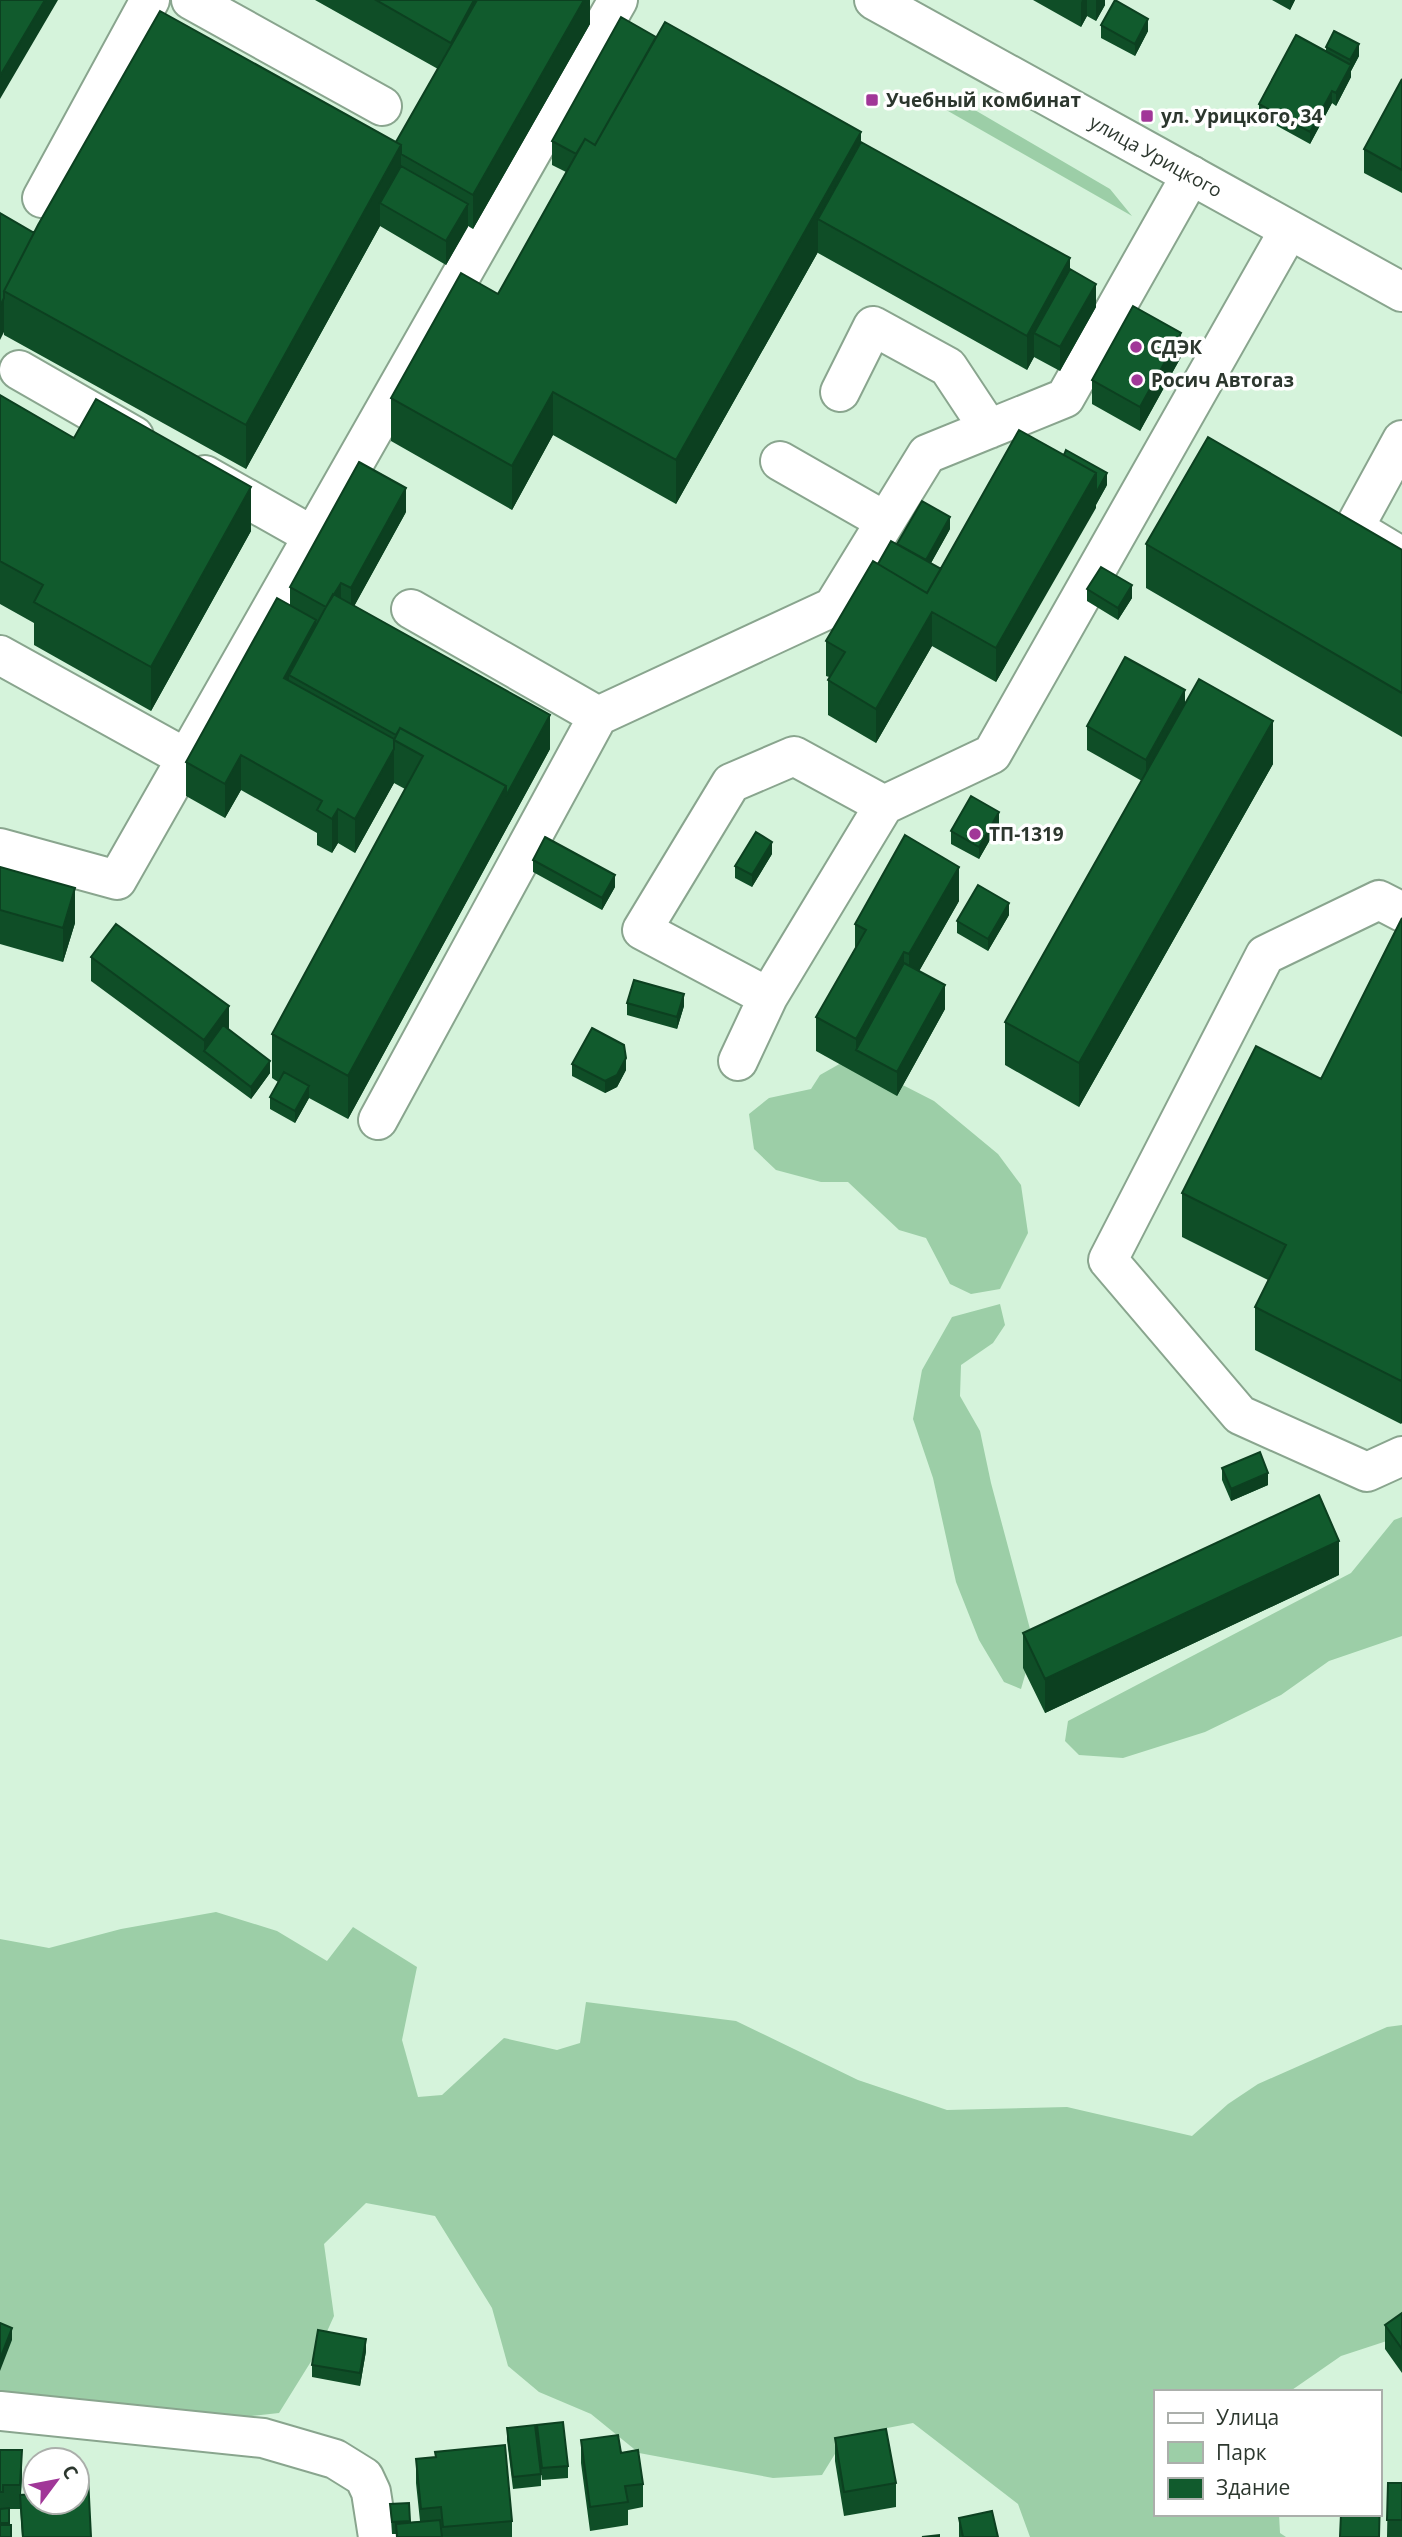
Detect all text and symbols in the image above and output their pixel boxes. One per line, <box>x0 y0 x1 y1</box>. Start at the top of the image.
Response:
place label: Учебный комбинат <box>886 87 1082 113</box>
marker: Учебный комбинат <box>864 92 880 108</box>
place label: ул. Урицкого, 34 <box>1161 103 1322 129</box>
marker: ул. Урицкого, 34 <box>1139 108 1155 124</box>
street label: улица Урицкого <box>1085 109 1227 203</box>
place label: СДЭК <box>1150 334 1202 360</box>
marker: СДЭК <box>1128 339 1144 355</box>
place label: Росич Автогаз <box>1151 367 1294 393</box>
marker: Росич Автогаз <box>1129 372 1145 388</box>
place label: ТП-1319 <box>989 821 1064 847</box>
marker: ТП-1319 <box>967 826 983 842</box>
legend <box>1154 2390 1381 2516</box>
text: Улица <box>1216 2403 1279 2431</box>
text: Парк <box>1216 2438 1267 2466</box>
north arrow <box>21 2446 91 2516</box>
text: С <box>56 2460 85 2484</box>
text: Здание <box>1216 2473 1290 2501</box>

